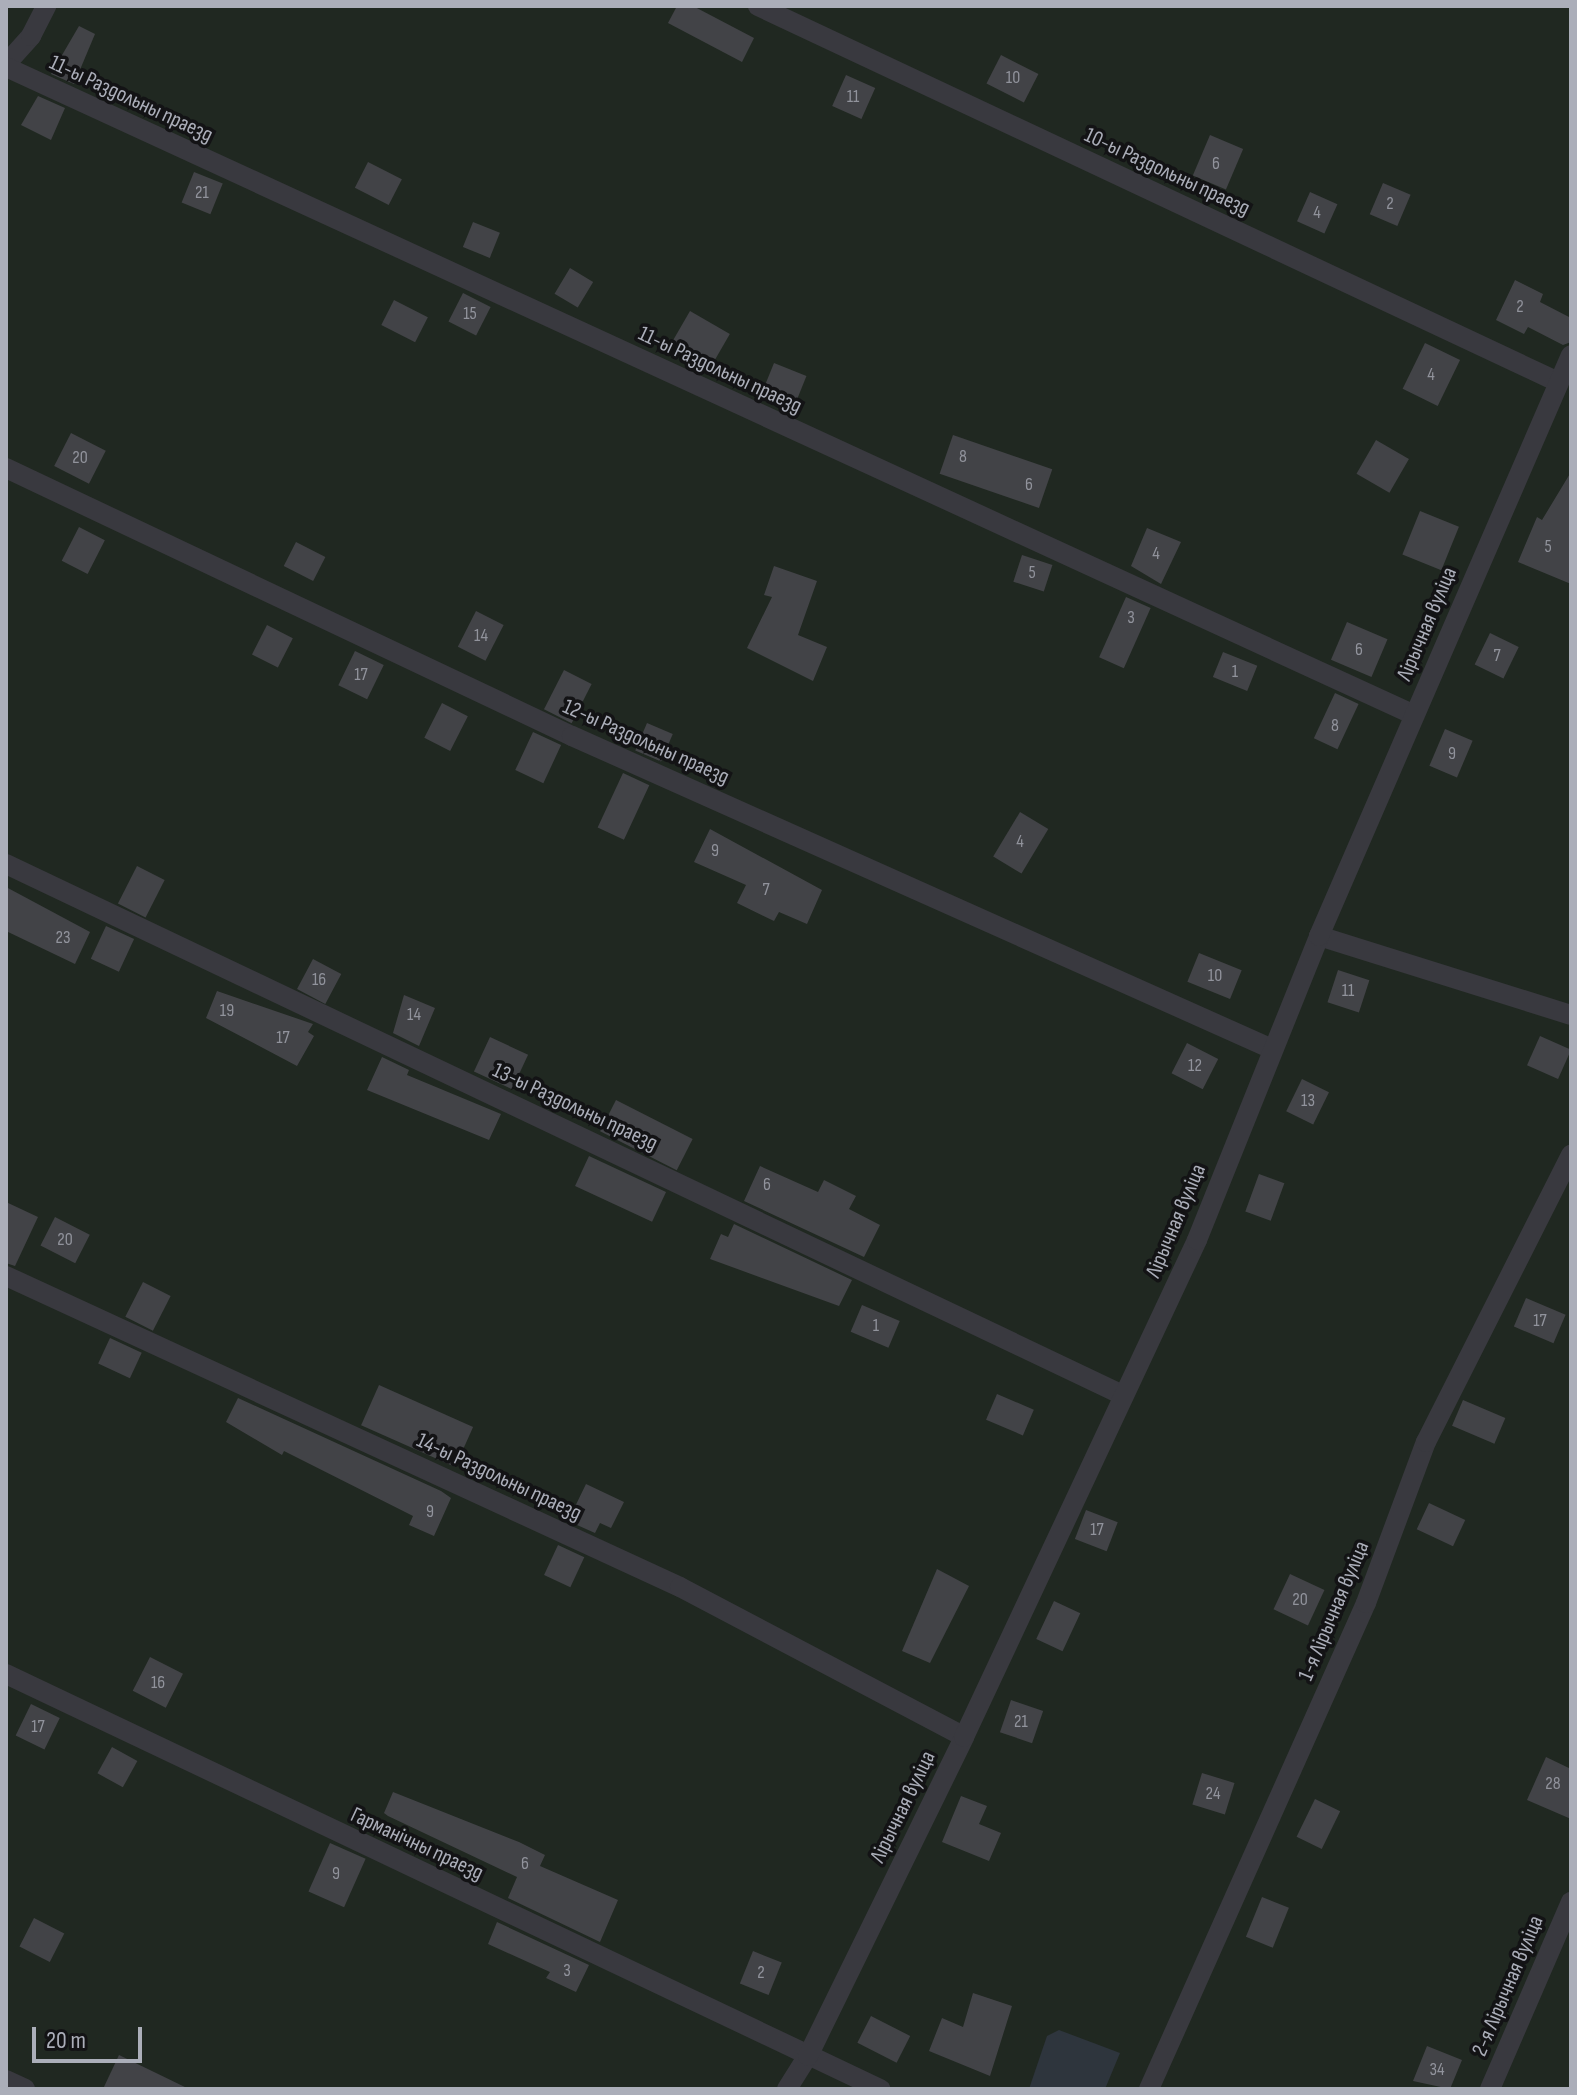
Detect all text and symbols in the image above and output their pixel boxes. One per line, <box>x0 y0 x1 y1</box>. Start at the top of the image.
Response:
street label: 11-ы Раздольны праезд <box>45 50 217 148</box>
house number: 10 <box>1006 67 1020 89</box>
house number: 11 <box>847 86 859 108</box>
street label: 10-ы Раздольны праезд <box>1080 122 1254 222</box>
house number: 6 <box>1212 153 1220 175</box>
house number: 21 <box>195 182 209 204</box>
house number: 2 <box>1386 193 1394 215</box>
house number: 4 <box>1313 202 1321 224</box>
house number: 2 <box>1516 296 1524 318</box>
house number: 15 <box>463 303 477 325</box>
street label: 11-ы Раздольны праезд <box>634 321 806 419</box>
house number: 4 <box>1427 364 1435 386</box>
house number: 8 <box>959 446 967 468</box>
house number: 20 <box>72 447 88 469</box>
house number: 6 <box>1025 474 1033 496</box>
house number: 5 <box>1544 536 1552 558</box>
house number: 4 <box>1152 543 1160 565</box>
house number: 5 <box>1028 562 1036 584</box>
street label: Лірычная вуліца <box>1391 563 1463 685</box>
house number: 3 <box>1127 607 1135 629</box>
house number: 14 <box>474 625 488 647</box>
house number: 6 <box>1355 639 1363 661</box>
house number: 7 <box>1493 645 1501 667</box>
house number: 1 <box>1232 661 1238 683</box>
house number: 17 <box>354 664 368 686</box>
street label: 12-ы Раздольны праезд <box>559 694 733 790</box>
house number: 8 <box>1331 715 1339 737</box>
house number: 9 <box>1448 743 1456 765</box>
house number: 4 <box>1016 831 1024 853</box>
house number: 9 <box>711 840 719 862</box>
house number: 7 <box>762 879 770 901</box>
house number: 23 <box>56 927 70 949</box>
house number: 10 <box>1208 965 1222 987</box>
house number: 16 <box>312 969 326 991</box>
house number: 11 <box>1342 980 1354 1002</box>
house number: 19 <box>220 1000 234 1022</box>
house number: 14 <box>407 1004 421 1026</box>
house number: 17 <box>276 1027 290 1049</box>
house number: 12 <box>1188 1055 1202 1077</box>
street label: 13-ы Раздольны праезд <box>488 1057 662 1157</box>
house number: 13 <box>1301 1090 1315 1112</box>
street label: Лірычная вуліца <box>1140 1160 1212 1282</box>
house number: 6 <box>763 1174 771 1196</box>
house number: 20 <box>57 1229 73 1251</box>
house number: 17 <box>1533 1310 1547 1332</box>
house number: 1 <box>873 1315 879 1337</box>
street label: 14-ы Раздольны праезд <box>412 1427 586 1527</box>
house number: 9 <box>426 1501 434 1523</box>
house number: 17 <box>1090 1519 1104 1541</box>
street label: 1-я Лірычная вуліца <box>1293 1537 1375 1685</box>
house number: 20 <box>1292 1589 1308 1611</box>
house number: 16 <box>151 1672 165 1694</box>
house number: 21 <box>1014 1711 1028 1733</box>
house number: 17 <box>31 1716 45 1738</box>
street label: Лірычная вуліца <box>865 1747 941 1867</box>
house number: 28 <box>1545 1773 1561 1795</box>
house number: 24 <box>1206 1783 1220 1805</box>
street label: Гарманічны праезд <box>346 1802 488 1886</box>
house number: 6 <box>521 1853 529 1875</box>
house number: 9 <box>332 1863 340 1885</box>
street label: 2-я Лірычная вуліца <box>1467 1912 1549 2060</box>
house number: 3 <box>563 1960 571 1982</box>
house number: 2 <box>757 1962 765 1984</box>
scale bar <box>36 2011 146 2061</box>
text: 20 m <box>46 2026 86 2055</box>
house number: 34 <box>1429 2059 1445 2081</box>

